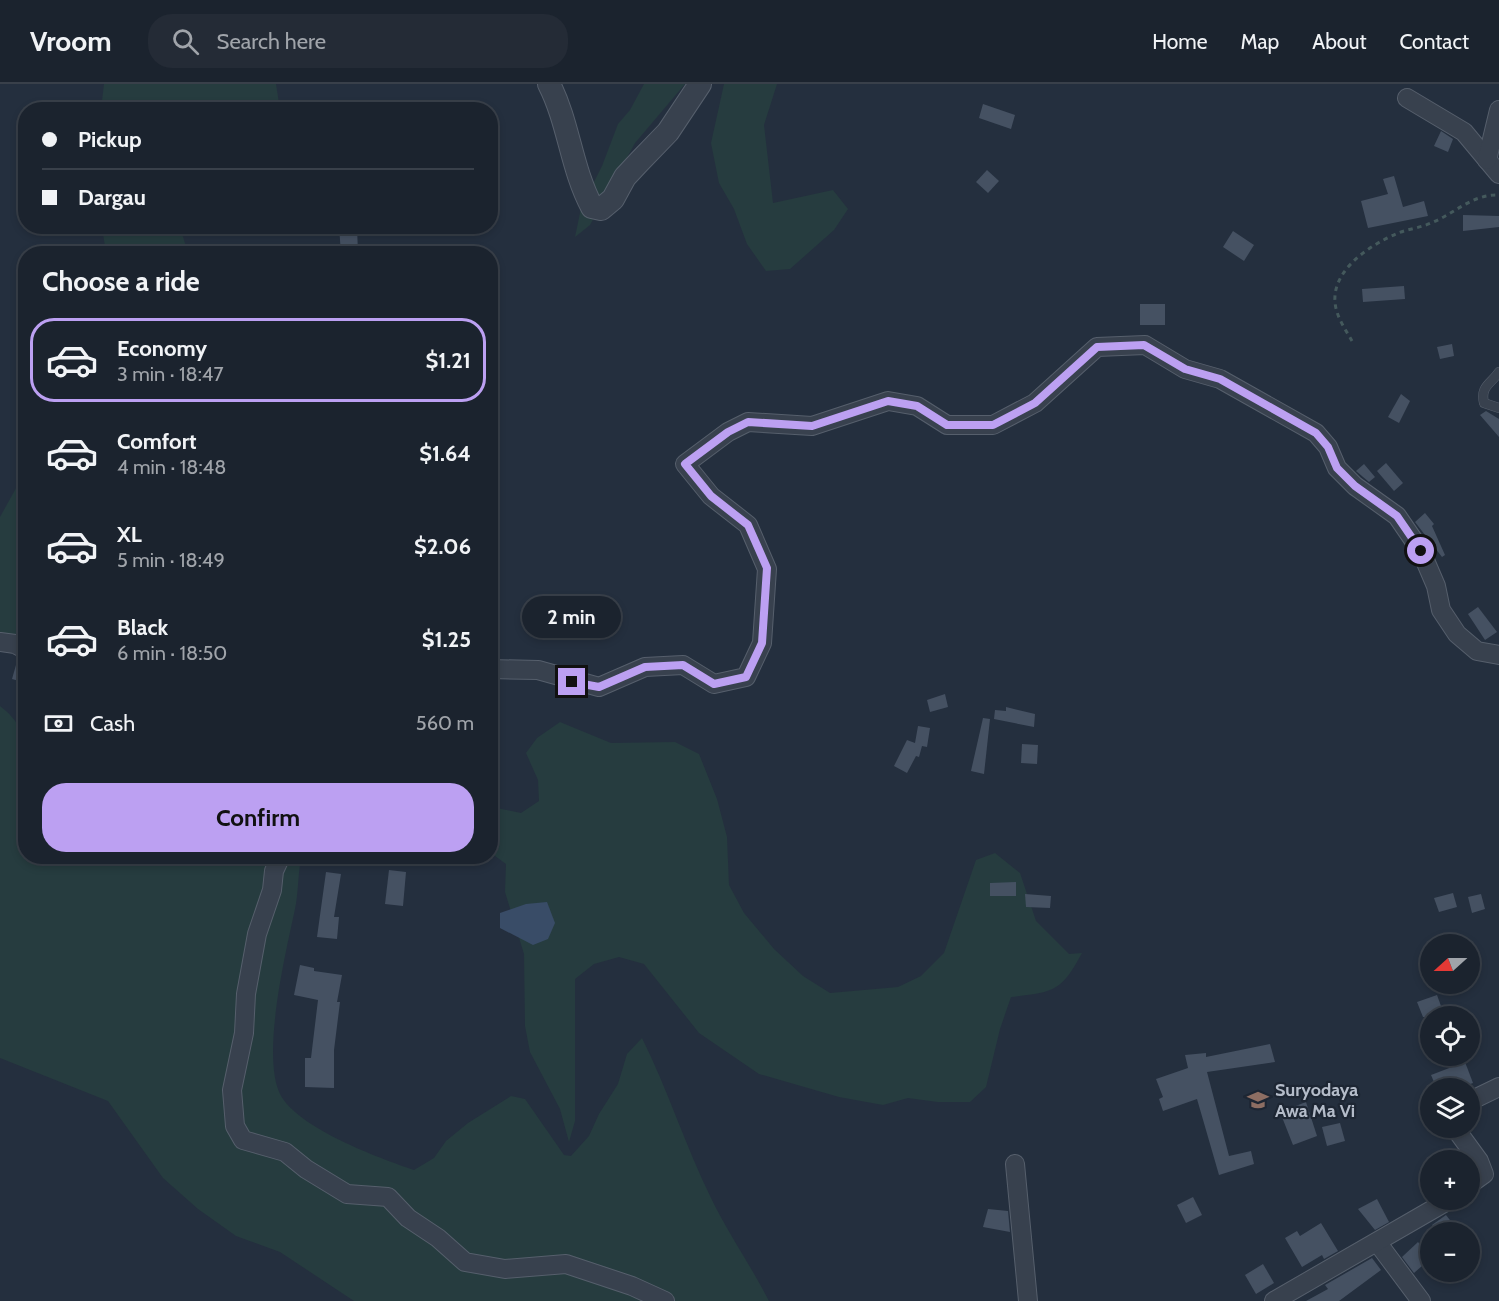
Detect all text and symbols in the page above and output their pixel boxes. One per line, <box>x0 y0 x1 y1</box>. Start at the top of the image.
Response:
search box <box>148 14 568 68</box>
text: Vroom <box>30 24 112 58</box>
icon: search <box>169 25 202 58</box>
text: Search here <box>217 28 326 55</box>
text: Home <box>1152 29 1208 54</box>
text: Map <box>1241 29 1279 54</box>
text: About <box>1312 29 1366 54</box>
text: Contact <box>1399 29 1469 54</box>
text: Pickup <box>78 126 142 153</box>
text: Dargau <box>78 184 146 211</box>
text: Choose a ride <box>42 265 200 298</box>
icon: car <box>45 333 99 387</box>
text: Economy <box>117 335 207 362</box>
text: $1.21 <box>425 347 471 374</box>
text: 3 min · 18:47 <box>117 362 223 386</box>
icon: car <box>45 426 99 480</box>
text: Comfort <box>117 428 196 455</box>
text: $1.64 <box>419 440 471 467</box>
text: 4 min · 18:48 <box>117 455 226 479</box>
icon: car <box>45 519 99 573</box>
text: XL <box>117 521 142 548</box>
text: $2.06 <box>414 533 471 560</box>
route start <box>1407 537 1434 564</box>
text: 5 min · 18:49 <box>117 548 225 572</box>
callout: 2 min <box>522 595 622 637</box>
text: 2 min <box>547 605 596 629</box>
icon: car <box>45 612 99 666</box>
text: Black <box>117 614 168 641</box>
text: $1.25 <box>422 626 471 653</box>
text: 6 min · 18:50 <box>117 641 227 665</box>
route end <box>558 668 585 695</box>
icon: cash <box>42 707 75 740</box>
text: Cash <box>90 710 135 737</box>
text: 560 m <box>416 711 474 735</box>
button: Confirm <box>42 783 474 852</box>
north arrow <box>1420 934 1480 994</box>
map controls <box>1420 934 1480 1282</box>
button: locate <box>1420 1006 1480 1066</box>
button: layers <box>1420 1078 1480 1138</box>
place label: Suryodaya Awa Ma Vi <box>1275 1079 1358 1122</box>
school or university icon: Suryodaya Awa Ma Vi <box>1246 1088 1270 1112</box>
button: + <box>1420 1150 1480 1210</box>
button: − <box>1420 1222 1480 1282</box>

